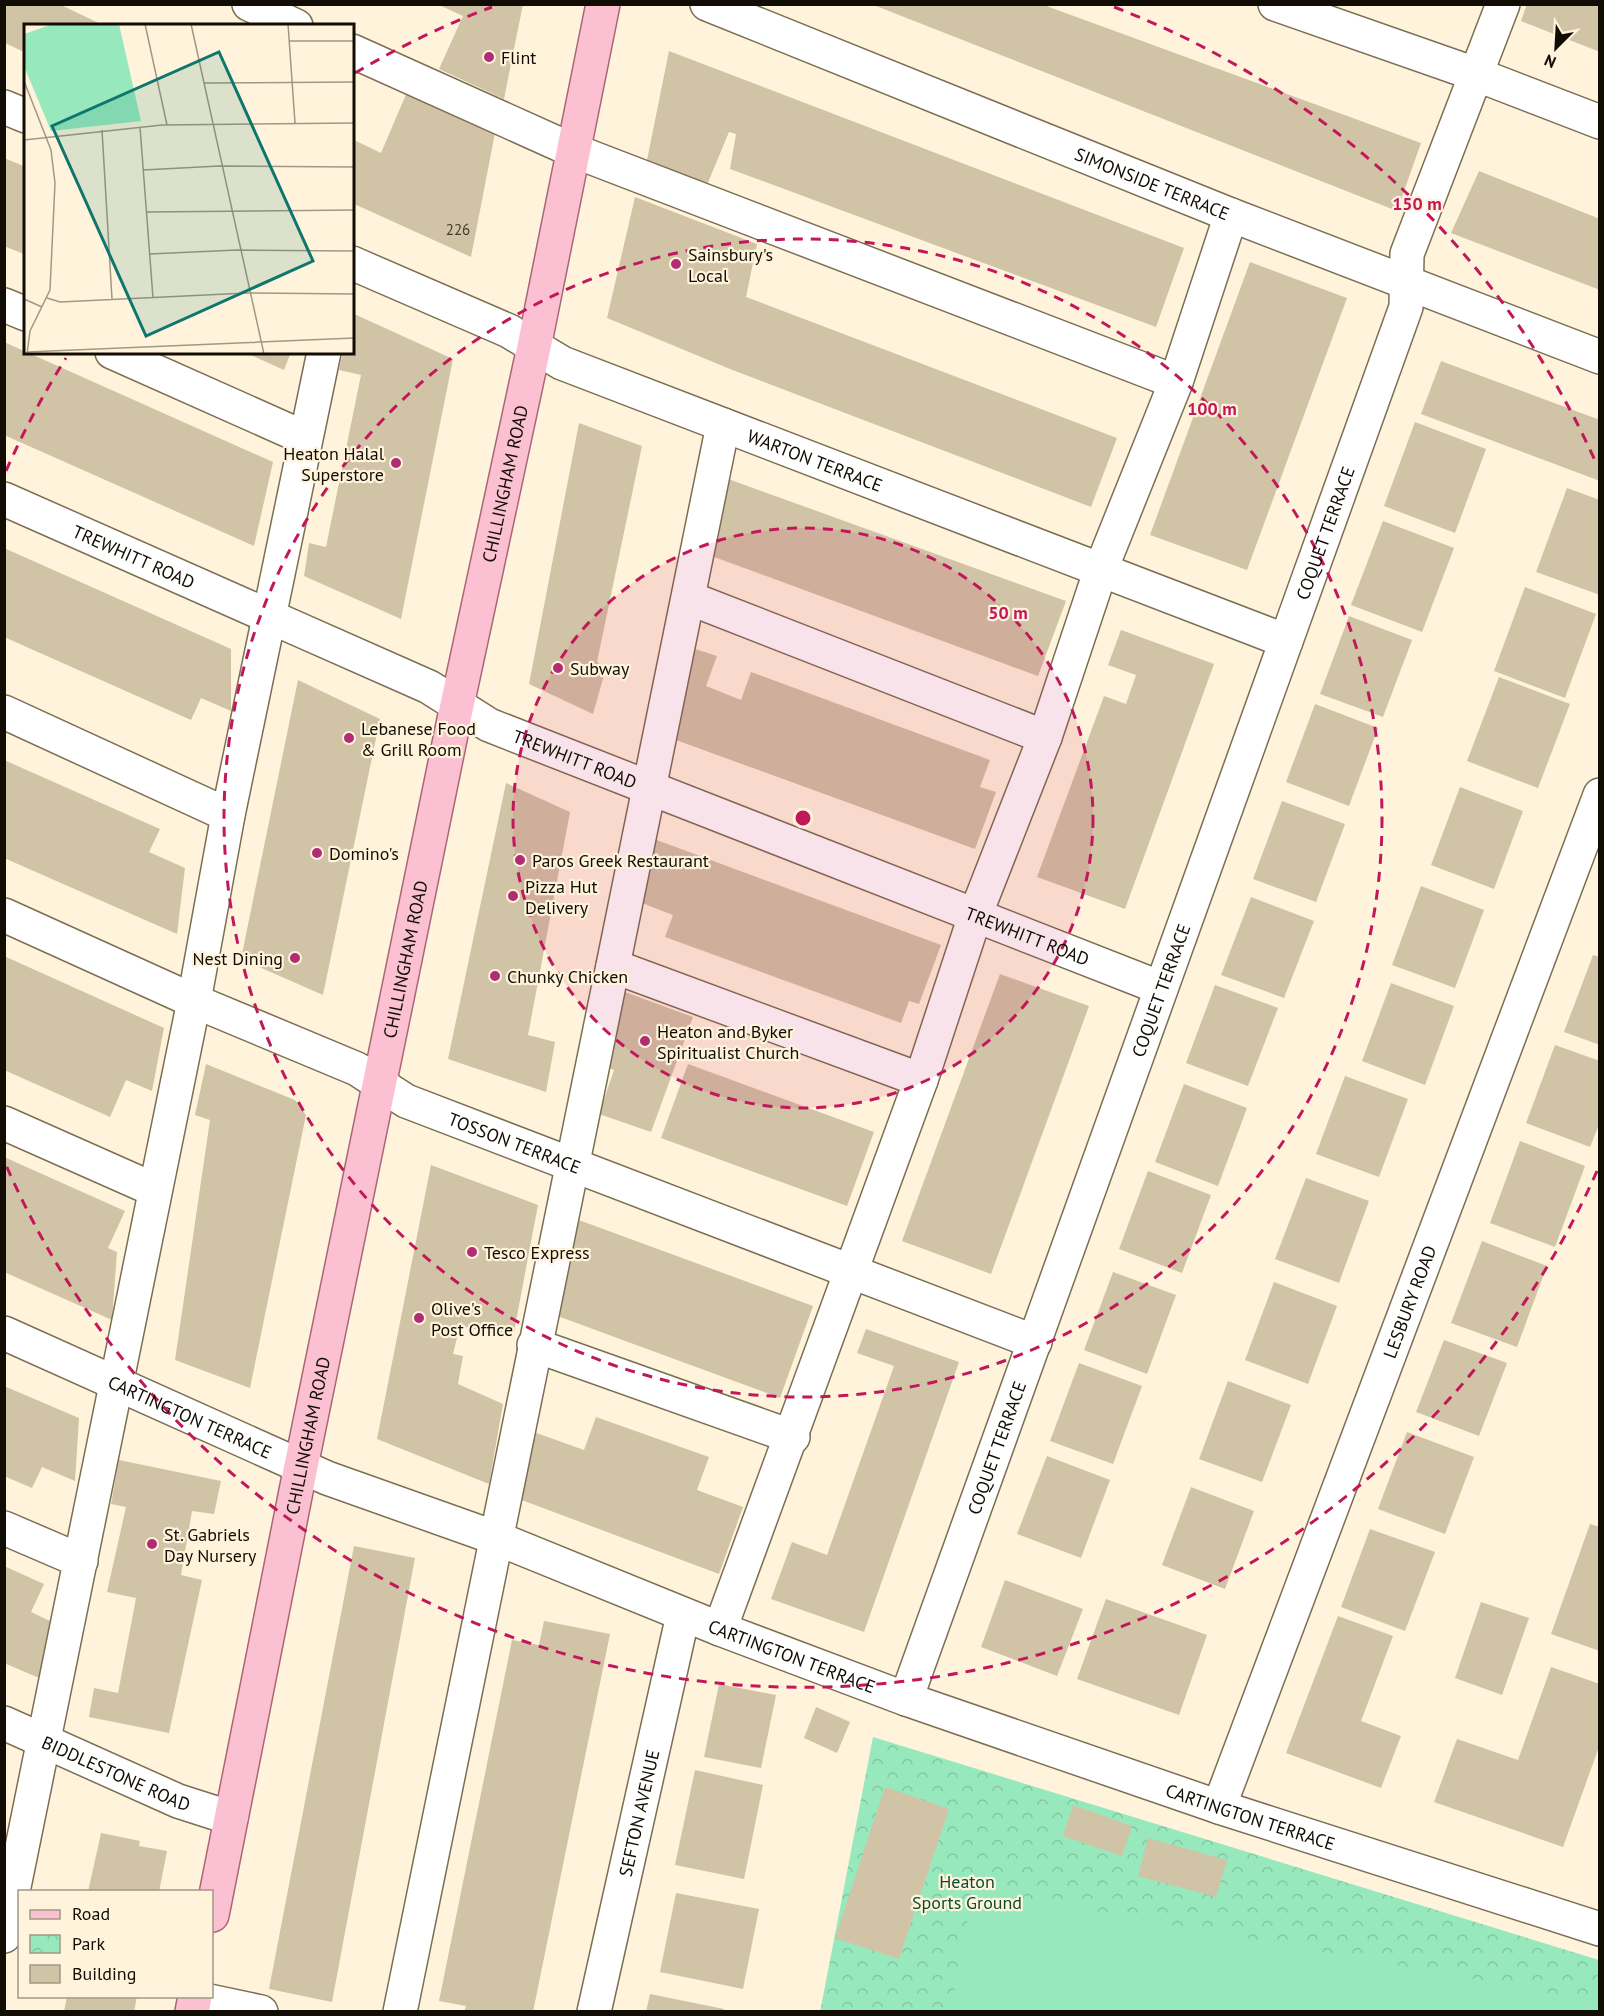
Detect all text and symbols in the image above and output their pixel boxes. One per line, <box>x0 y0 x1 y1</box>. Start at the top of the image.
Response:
north arrow <box>1526 18 1586 78</box>
inset map <box>24 24 354 354</box>
place label: Flint <box>501 46 536 69</box>
marker: Flint <box>482 50 496 64</box>
text: N <box>1541 50 1559 73</box>
street label: SIMONSIDE TERRACE <box>1072 142 1233 225</box>
text: 150 m <box>1392 192 1442 215</box>
house number: 226 <box>446 220 470 239</box>
place label: Sainsbury's Local <box>688 243 773 287</box>
marker: Sainsbury's Local <box>669 257 683 271</box>
text: 100 m <box>1187 397 1237 420</box>
street label: CHILLINGHAM ROAD <box>476 403 533 564</box>
street label: WARTON TERRACE <box>744 424 886 497</box>
place label: Heaton Halal Superstore <box>283 442 385 486</box>
marker: Heaton Halal Superstore <box>389 456 403 470</box>
street label: COQUET TERRACE <box>1290 463 1359 603</box>
street label: TREWHITT ROAD <box>69 519 199 594</box>
text: 50 m <box>988 601 1028 624</box>
place label: Subway <box>570 657 630 680</box>
marker: Subway <box>551 661 565 675</box>
place label: Lebanese Food & Grill Room <box>361 717 476 761</box>
street label: TREWHITT ROAD <box>510 724 640 793</box>
marker: Lebanese Food & Grill Room <box>342 731 356 745</box>
centre of rings <box>793 808 813 828</box>
place label: Domino's <box>329 842 399 865</box>
marker: Domino's <box>310 846 324 860</box>
place label: Paros Greek Restaurant <box>532 849 709 872</box>
marker: Paros Greek Restaurant <box>513 853 527 867</box>
place label: Pizza Hut Delivery <box>525 875 598 919</box>
street label: CHILLINGHAM ROAD <box>377 878 432 1040</box>
marker: Pizza Hut Delivery <box>506 889 520 903</box>
street label: TREWHITT ROAD <box>962 901 1093 970</box>
street label: COQUET TERRACE <box>1126 921 1195 1060</box>
place label: Nest Dining <box>192 947 283 970</box>
marker: Nest Dining <box>288 951 302 965</box>
place label: Chunky Chicken <box>507 965 628 988</box>
marker: Chunky Chicken <box>488 969 502 983</box>
place label: Heaton and Byker Spiritualist Church <box>657 1020 799 1064</box>
marker: Heaton and Byker Spiritualist Church <box>638 1034 652 1048</box>
street label: TOSSON TERRACE <box>445 1107 584 1178</box>
place label: Tesco Express <box>484 1241 590 1264</box>
street label: LESBURY ROAD <box>1378 1242 1441 1361</box>
marker: Tesco Express <box>465 1245 479 1259</box>
place label: Olive's Post Office <box>431 1297 513 1341</box>
marker: Olive's Post Office <box>412 1311 426 1325</box>
street label: CHILLINGHAM ROAD <box>280 1354 335 1516</box>
street label: CARTINGTON TERRACE <box>105 1370 275 1463</box>
street label: COQUET TERRACE <box>962 1378 1031 1518</box>
place label: St. Gabriels Day Nursery <box>164 1523 257 1567</box>
marker: St. Gabriels Day Nursery <box>145 1537 159 1551</box>
street label: CARTINGTON TERRACE <box>705 1614 879 1698</box>
street label: BIDDLESTONE ROAD <box>39 1730 193 1816</box>
street label: SEFTON AVENUE <box>613 1747 664 1879</box>
street label: CARTINGTON TERRACE <box>1163 1778 1338 1855</box>
park label: Heaton Sports Ground <box>912 1870 1022 1914</box>
legend <box>18 1890 213 1998</box>
text: Road <box>72 1902 110 1925</box>
text: Park <box>72 1932 105 1955</box>
text: Building <box>72 1962 136 1985</box>

